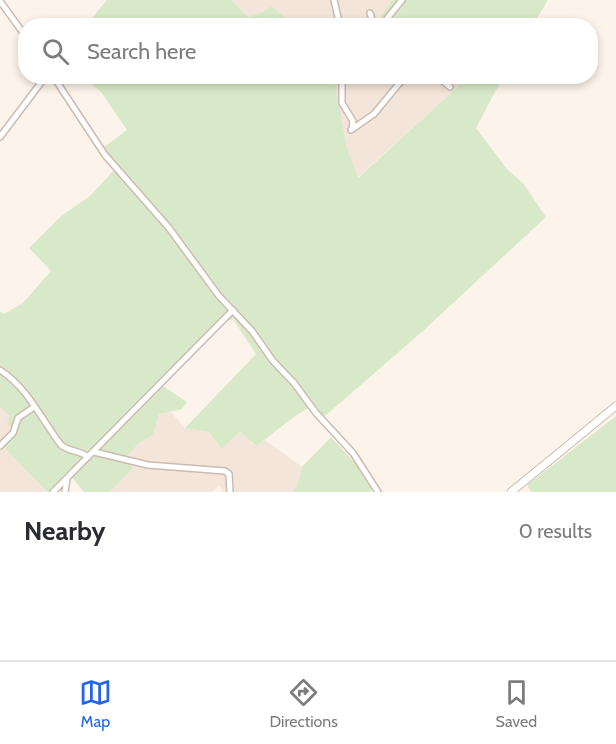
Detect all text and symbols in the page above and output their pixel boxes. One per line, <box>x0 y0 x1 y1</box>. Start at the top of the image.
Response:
search box <box>18 18 598 84</box>
icon: search <box>39 35 72 68</box>
text: Search here <box>87 38 196 65</box>
text: Nearby <box>24 515 105 547</box>
text: 0 results <box>519 519 592 543</box>
tab: Map <box>79 676 112 731</box>
tab: Directions <box>270 676 338 731</box>
tab: Saved <box>496 676 537 731</box>

